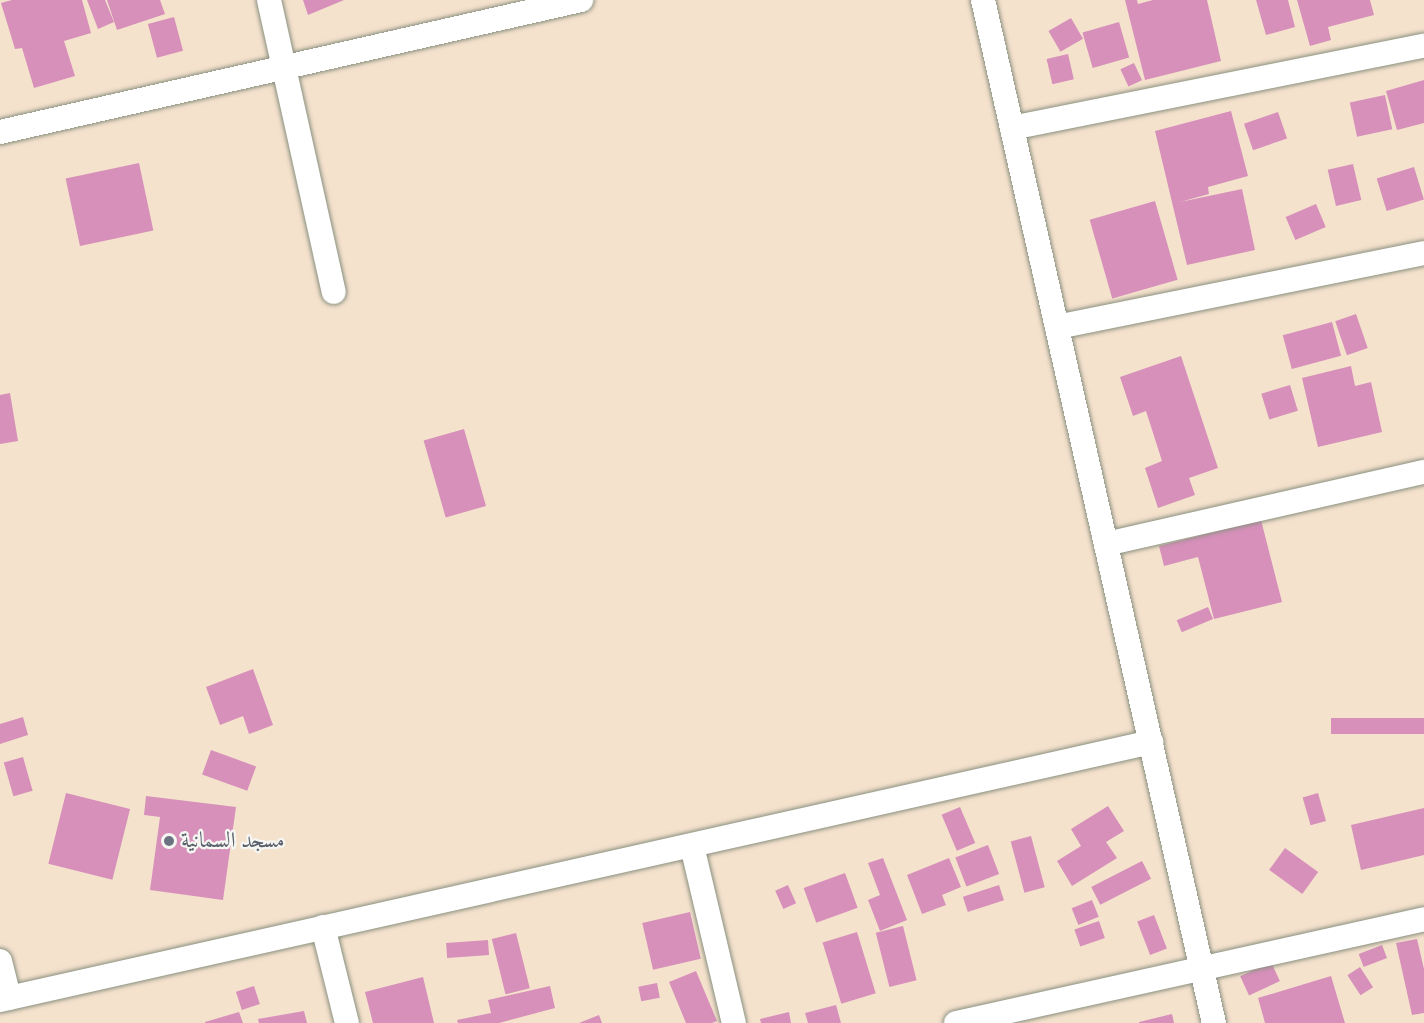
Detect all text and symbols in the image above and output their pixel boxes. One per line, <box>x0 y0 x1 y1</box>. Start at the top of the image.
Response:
place label: مسجد السمانية <box>181 828 284 854</box>
marker: مسجد السمانية <box>162 834 176 848</box>

